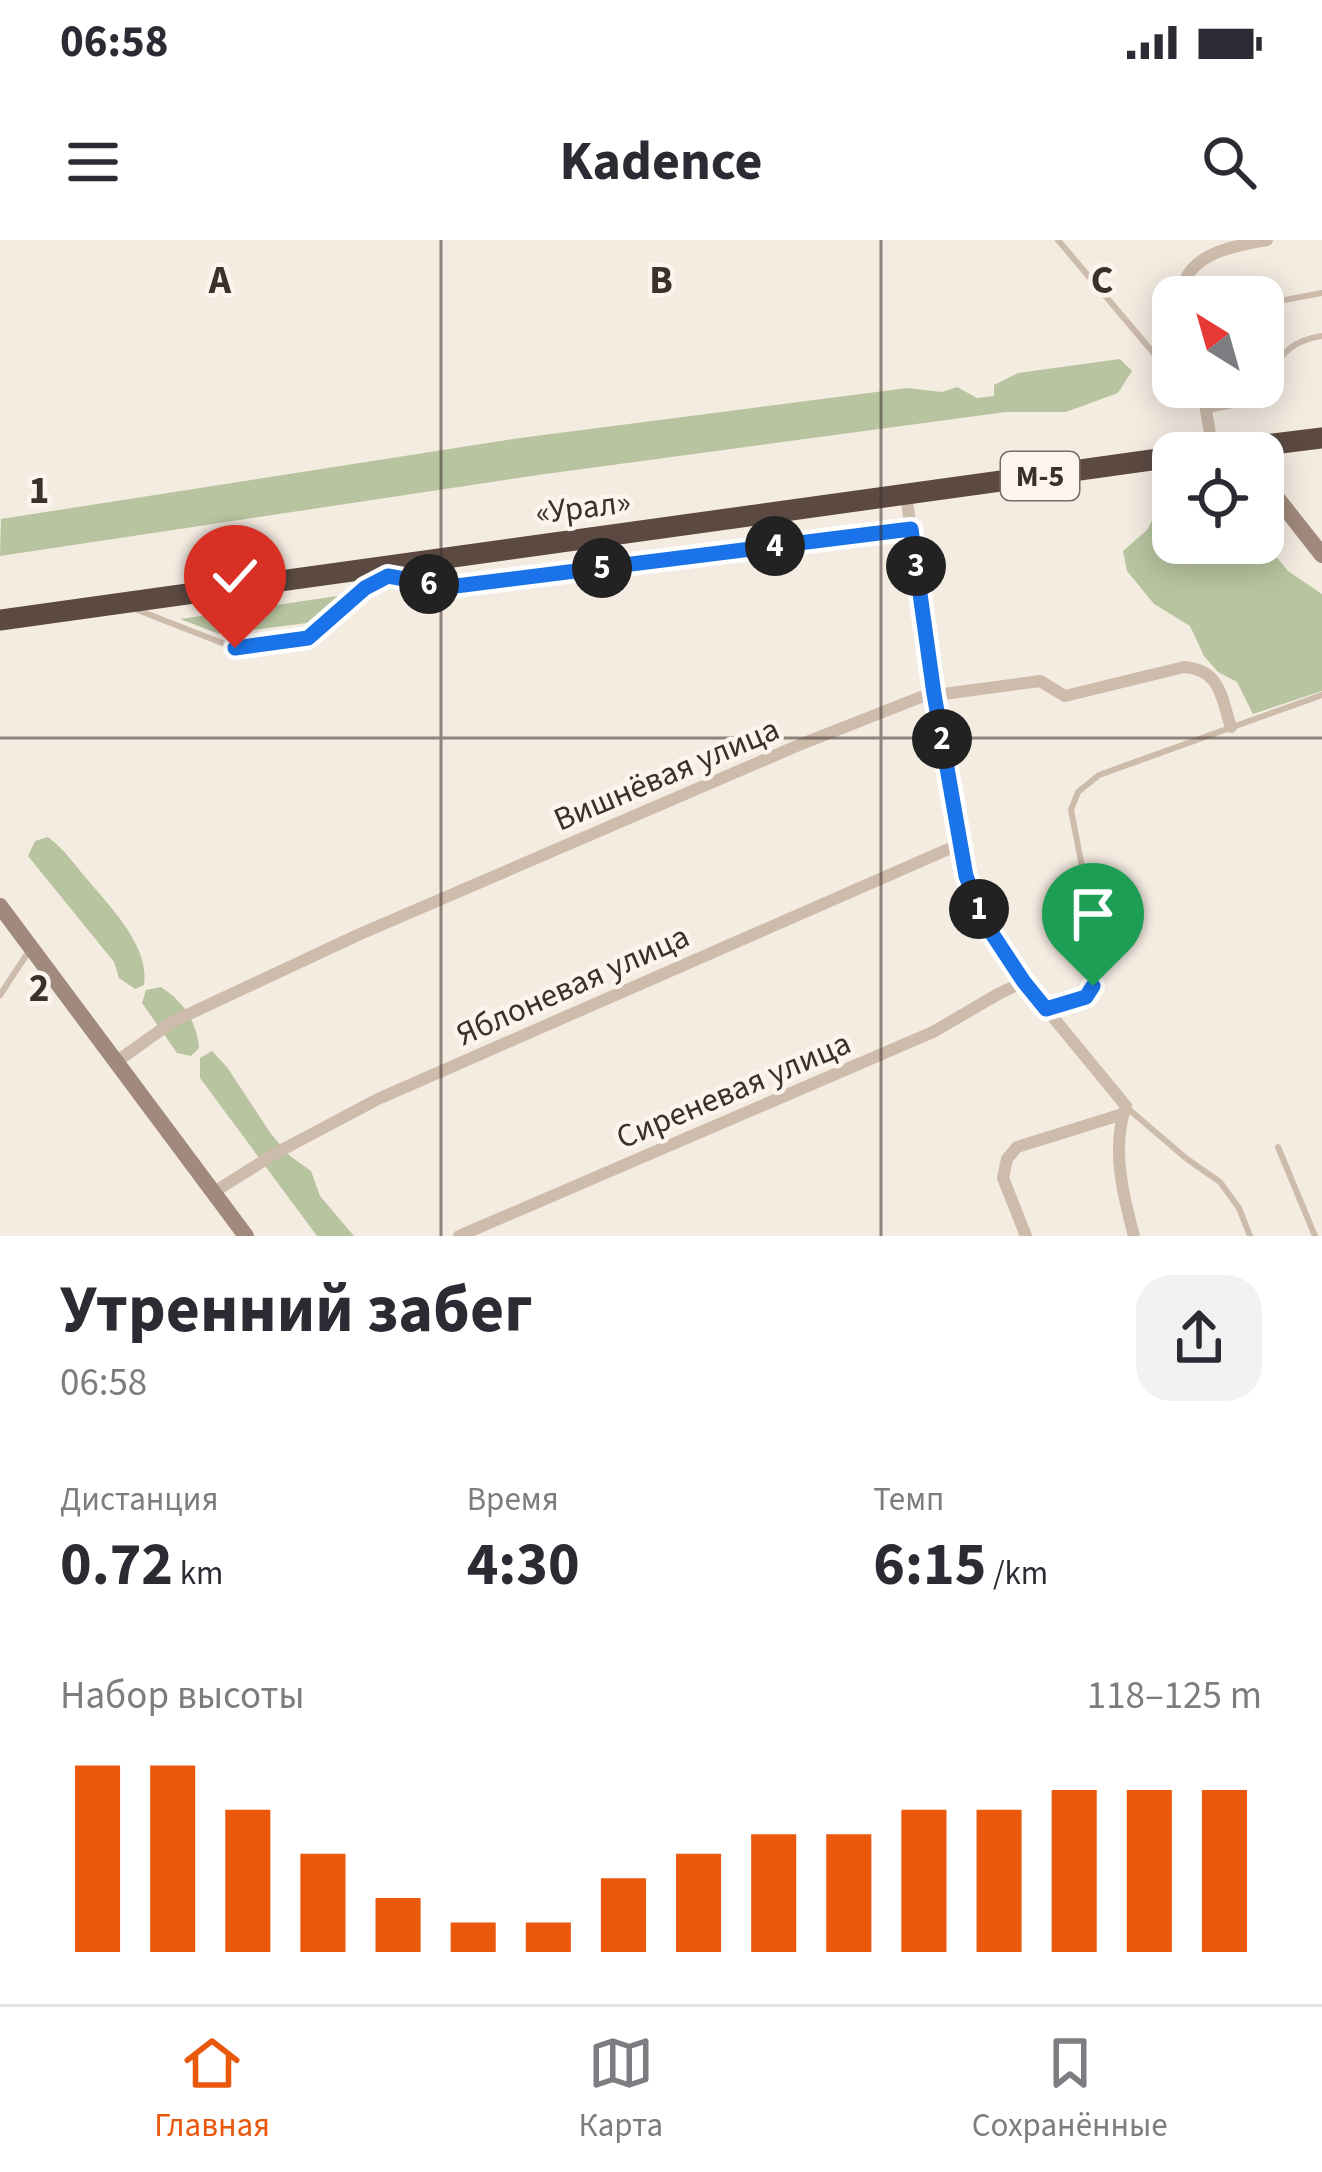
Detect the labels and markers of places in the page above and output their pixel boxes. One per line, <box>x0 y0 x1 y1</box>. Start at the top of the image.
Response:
pin: 4 <box>745 516 805 576</box>
pin <box>184 525 286 648</box>
pin: 3 <box>886 536 946 596</box>
pin: 5 <box>572 538 632 598</box>
pin: 6 <box>399 554 459 614</box>
pin: 2 <box>912 709 972 769</box>
pin <box>1042 863 1144 986</box>
pin: 1 <box>949 879 1009 939</box>

